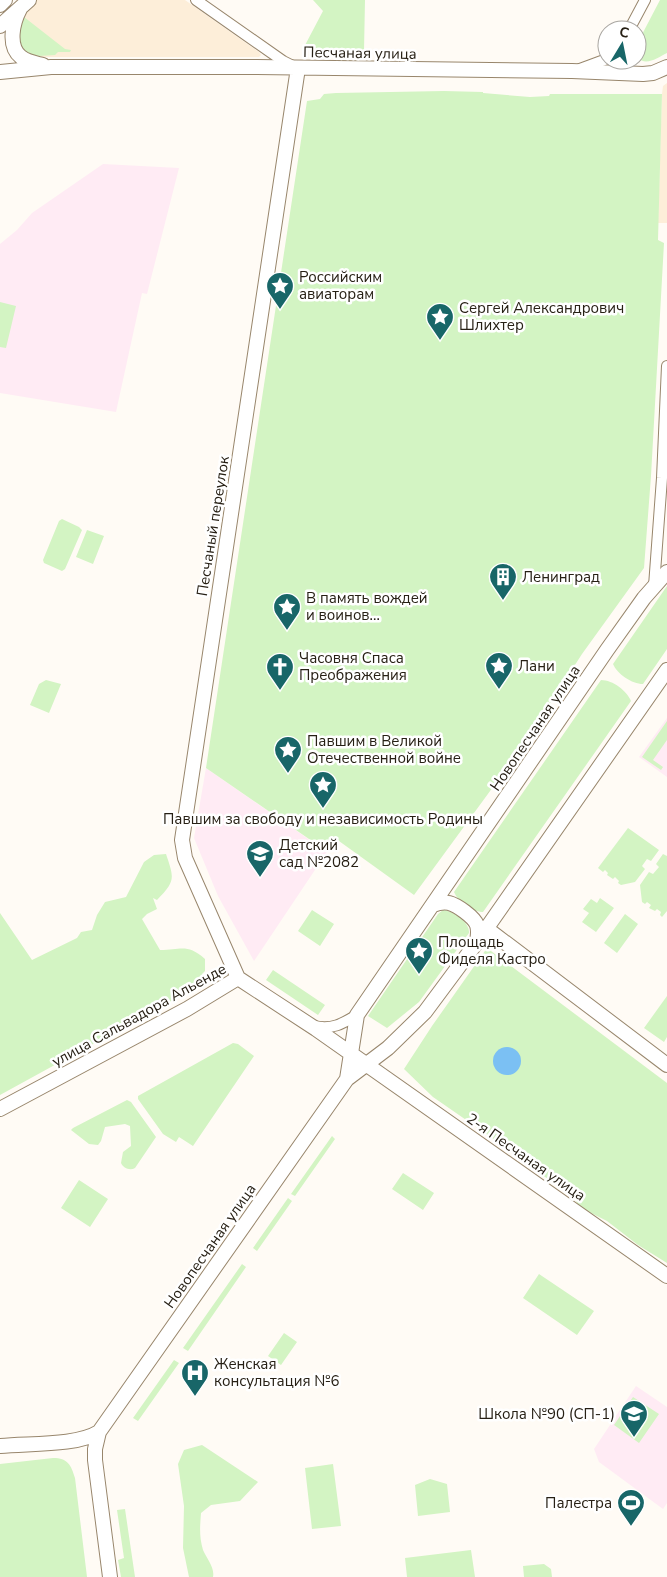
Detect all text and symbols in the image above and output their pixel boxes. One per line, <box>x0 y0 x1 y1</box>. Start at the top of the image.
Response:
north arrow <box>597 20 647 70</box>
text: С <box>618 23 631 43</box>
street label: Песчаная улица <box>303 42 417 64</box>
place label: Российским авиаторам <box>299 267 382 304</box>
place icon: Российским авиаторам <box>265 271 295 310</box>
place label: Сергей Александрович Шлихтер <box>459 298 624 335</box>
place icon: Сергей Александрович Шлихтер <box>425 302 455 341</box>
street label: Песчаный переулок <box>192 454 234 597</box>
building icon: Ленинград <box>488 562 518 601</box>
place label: Ленинград <box>522 567 600 587</box>
place label: В память вождей и воинов... <box>306 588 428 625</box>
place icon: В память вождей и воинов... <box>272 592 302 631</box>
place label: Часовня Спаса Преображения <box>299 648 407 685</box>
place icon: Лани <box>484 651 514 690</box>
church icon: Часовня Спаса Преображения <box>265 652 295 691</box>
place label: Лани <box>518 656 555 676</box>
street label: Новопесчаная улица <box>485 661 585 795</box>
place label: Павшим в Великой Отечественной войне <box>307 731 461 768</box>
place icon: Павшим в Великой Отечественной войне <box>273 735 303 774</box>
place icon: Павшим за свободу и независимость Родины <box>308 770 338 809</box>
place label: Павшим за свободу и независимость Родины <box>163 809 483 829</box>
place label: Детский сад №2082 <box>279 835 359 872</box>
school or university icon: Детский сад №2082 <box>245 839 275 878</box>
place label: Площадь Фиделя Кастро <box>438 932 546 969</box>
place icon: Площадь Фиделя Кастро <box>404 936 434 975</box>
street label: улица Сальвадора Альенде <box>48 959 230 1071</box>
street label: 2-я Песчаная улица <box>463 1108 589 1206</box>
street label: Новопесчаная улица <box>159 1180 261 1312</box>
place label: Женская консультация №6 <box>214 1354 340 1391</box>
hospital icon: Женская консультация №6 <box>180 1358 210 1397</box>
school or university icon: Школа №90 (СП-1) <box>619 1399 649 1438</box>
place label: Школа №90 (СП-1) <box>478 1404 615 1424</box>
sports icon: Палестра <box>616 1488 646 1527</box>
place label: Палестра <box>545 1493 612 1513</box>

